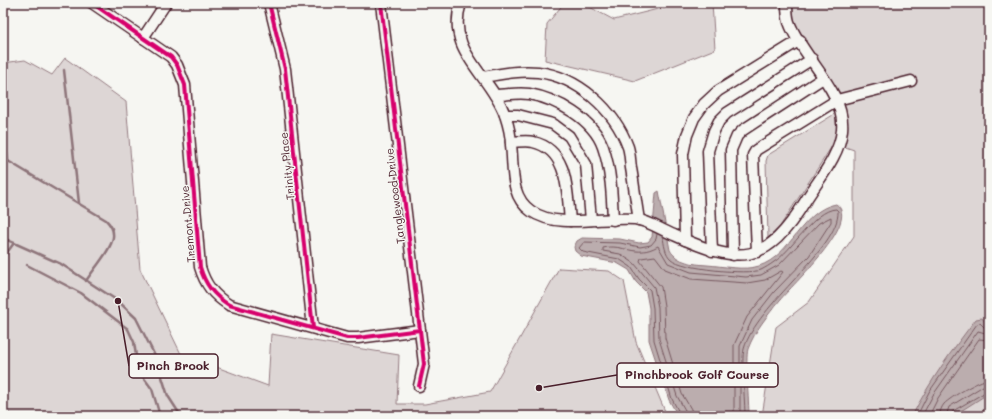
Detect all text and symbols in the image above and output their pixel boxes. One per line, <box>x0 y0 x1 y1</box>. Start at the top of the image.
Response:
street label: Trinity Place <box>275 131 298 201</box>
street label: Tanglewood Drive <box>381 147 408 245</box>
street label: Tremont Drive <box>177 185 198 263</box>
callout: Pinch Brook <box>129 354 218 378</box>
text: Pinch Brook <box>137 357 210 373</box>
callout: Pinchbrook Golf Course <box>617 363 778 387</box>
text: Pinchbrook Golf Course <box>625 366 769 382</box>

